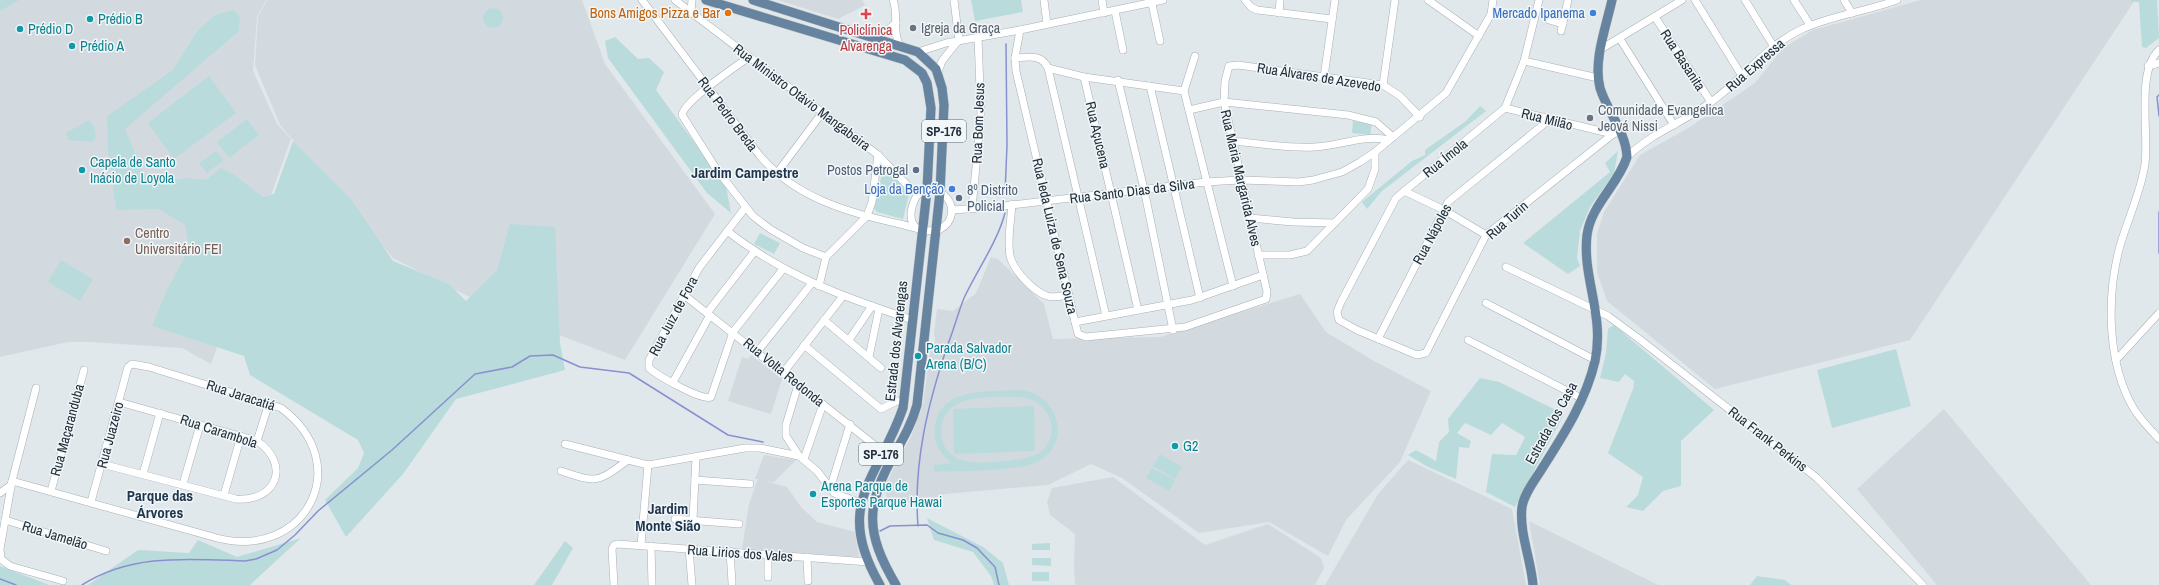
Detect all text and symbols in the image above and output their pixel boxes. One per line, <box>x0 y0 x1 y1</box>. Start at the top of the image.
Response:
place label: Bons Amigos Pizza e Bar <box>590 4 720 22</box>
place label: Mercado Ipanema <box>1492 4 1586 22</box>
marker: Bons Amigos Pizza e Bar <box>723 8 733 18</box>
marker: Policlínica Alvarenga <box>860 8 872 20</box>
marker: Mercado Ipanema <box>1588 8 1598 18</box>
place label: Prédio B <box>98 10 143 28</box>
marker: Prédio B <box>85 14 95 24</box>
place label: Igreja da Graça <box>921 19 1001 37</box>
place label: Prédio D <box>28 20 73 38</box>
place label: Policlínica Alvarenga <box>839 21 893 55</box>
marker: Igreja da Graça <box>908 23 918 33</box>
marker: Prédio D <box>15 24 25 34</box>
street label: Rua Basanita <box>1657 26 1710 95</box>
street label: Rua Expressa <box>1722 34 1789 95</box>
place label: Prédio A <box>80 37 124 55</box>
street label: Rua Ministro Otávio Mangabeira <box>730 40 875 155</box>
marker: Prédio A <box>67 41 77 51</box>
street label: Rua Álvares de Azevedo <box>1256 58 1382 96</box>
street label: Rua Pedro Breda <box>694 73 762 155</box>
street label: Rua Bom Jesus <box>968 82 988 164</box>
street label: Rua Açucena <box>1082 100 1115 171</box>
place label: Comunidade Evangelica Jeová Nissi <box>1598 101 1724 135</box>
street label: Rua Milão <box>1519 104 1575 134</box>
street label: Rua Maria Margarida Alves <box>1217 108 1266 248</box>
marker: Comunidade Evangelica Jeová Nissi <box>1585 113 1595 123</box>
road number: SP-176 <box>922 120 966 142</box>
street label: Rua Ímola <box>1419 134 1471 181</box>
place label: Capela de Santo Inácio de Loyola <box>90 153 176 187</box>
street label: Rua Ieda Luiza de Sena Souza <box>1028 156 1082 316</box>
place label: Postos Petrogal <box>827 161 908 179</box>
district label: Jardim Campestre <box>691 162 799 183</box>
marker: Capela de Santo Inácio de Loyola <box>77 165 87 175</box>
marker: Postos Petrogal <box>911 165 921 175</box>
street label: Rua Santo Dias da Silva <box>1069 174 1196 208</box>
place label: Loja da Benção <box>864 180 944 198</box>
place label: 8º Distrito Policial <box>967 181 1018 215</box>
marker: Loja da Benção <box>947 184 957 194</box>
marker: 8º Distrito Policial <box>954 193 964 203</box>
street label: Rua Turin <box>1482 197 1532 243</box>
street label: Rua Nápoles <box>1408 200 1456 268</box>
place label: Centro Universitário FEI <box>135 224 222 258</box>
marker: Centro Universitário FEI <box>122 236 132 246</box>
street label: Rua Juiz de Fora <box>645 273 702 359</box>
street label: Estrada dos Alvarengas <box>881 280 911 402</box>
street label: Rua Volta Redonda <box>740 334 829 411</box>
place label: Parada Salvador Arena (B/C) <box>925 339 1012 373</box>
marker: Parada Salvador Arena (B/C) <box>913 351 923 361</box>
street label: Rua Jaracatiá <box>204 375 278 415</box>
street label: Estrada dos Casa <box>1521 378 1581 467</box>
street label: Rua Maçaranduba <box>46 381 88 478</box>
street label: Rua Juazeiro <box>92 400 128 470</box>
street label: Rua Frank Perkins <box>1725 402 1811 476</box>
street label: Rua Carambola <box>178 410 261 452</box>
place label: G2 <box>1183 437 1198 455</box>
marker: G2 <box>1170 441 1180 451</box>
road number: SP-176 <box>859 443 903 465</box>
place label: Arena Parque de Esportes Parque Hawai <box>820 477 942 511</box>
district label: Parque das Árvores <box>127 485 193 523</box>
marker: Arena Parque de Esportes Parque Hawai <box>808 489 818 499</box>
district label: Jardim Monte Sião <box>635 498 701 536</box>
street label: Rua Jamelão <box>20 517 90 553</box>
street label: Rua Lirios dos Vales <box>687 540 794 566</box>

